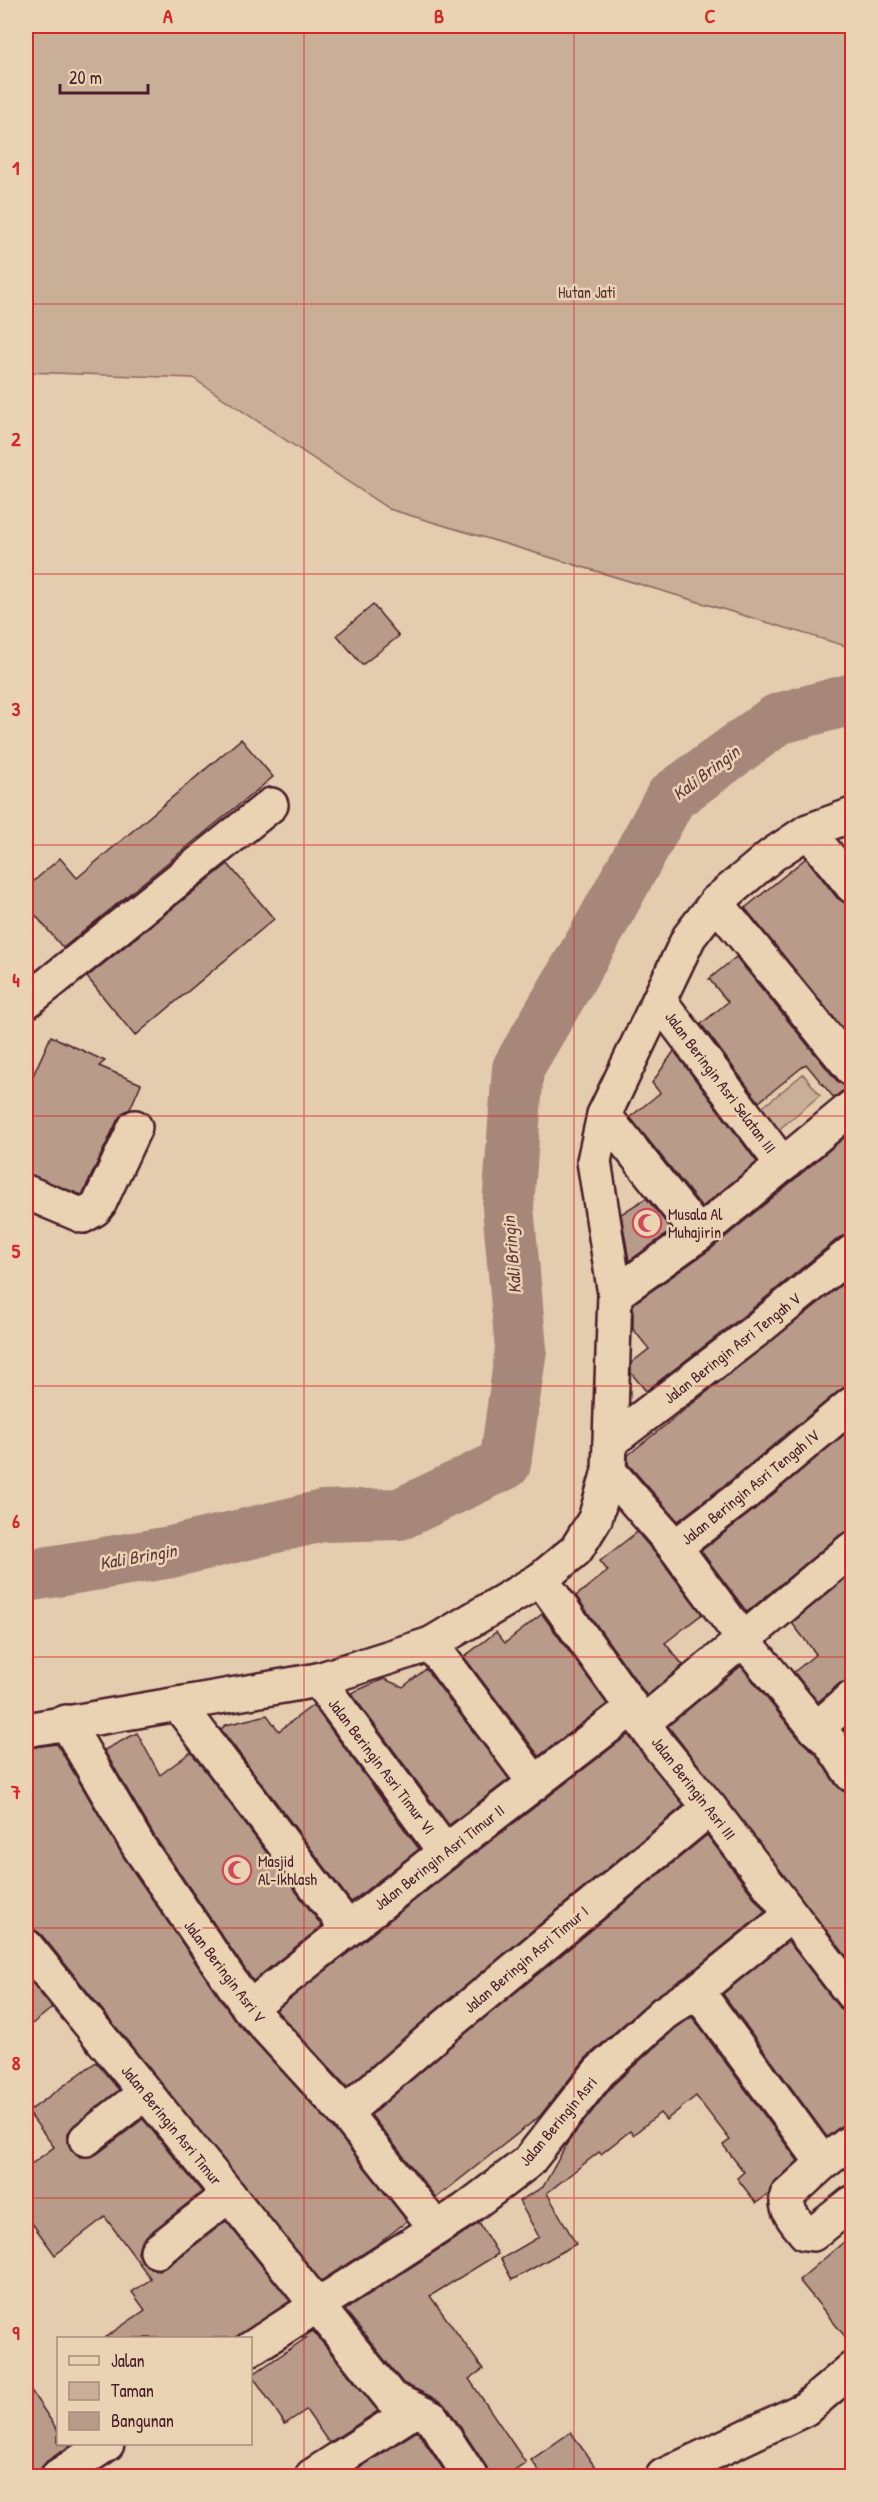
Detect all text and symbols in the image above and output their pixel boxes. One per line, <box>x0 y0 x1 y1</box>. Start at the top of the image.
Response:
text: A <box>163 2 173 29</box>
text: B <box>434 2 444 29</box>
text: C <box>705 2 716 29</box>
scale bar <box>60 57 148 95</box>
text: 20 m <box>69 65 102 90</box>
text: 1 <box>12 154 20 181</box>
park label: Hutan Jati <box>558 281 616 303</box>
text: 2 <box>11 425 21 452</box>
text: 3 <box>12 695 21 722</box>
water label: Kali Bringin <box>667 738 746 806</box>
text: 4 <box>12 966 20 993</box>
street label: Jalan Beringin Asri Selatan III <box>660 1007 782 1157</box>
place label: Musala Al Muhajirin <box>668 1203 723 1243</box>
mosque icon: Musala Al Muhajirin <box>631 1207 663 1239</box>
water label: Kali Bringin <box>495 1213 527 1295</box>
text: 5 <box>12 1237 21 1264</box>
street label: Jalan Beringin Asri Tengah V <box>659 1288 805 1408</box>
street label: Jalan Beringin Asri Tengah IV <box>676 1424 824 1550</box>
text: 6 <box>12 1507 20 1534</box>
water label: Kali Bringin <box>97 1537 180 1576</box>
street label: Jalan Beringin Asri Timur VI <box>324 1693 440 1839</box>
street label: Jalan Beringin Asri III <box>647 1732 741 1844</box>
text: 7 <box>10 1778 21 1805</box>
street label: Jalan Beringin Asri Timur II <box>369 1799 509 1915</box>
place label: Masjid Al-Ikhlash <box>258 1850 317 1890</box>
mosque icon: Masjid Al-Ikhlash <box>221 1854 253 1886</box>
street label: Jalan Beringin Asri Timur I <box>459 1900 593 2018</box>
street label: Jalan Beringin Asri V <box>179 1915 271 2027</box>
text: 8 <box>12 2049 21 2076</box>
street label: Jalan Beringin Asri Timur <box>117 2060 227 2190</box>
street label: Jalan Beringin Asri <box>514 2072 602 2170</box>
text: 9 <box>12 2319 20 2346</box>
legend <box>57 2337 252 2445</box>
text: Jalan <box>111 2348 145 2373</box>
text: Taman <box>111 2378 154 2403</box>
text: Bangunan <box>111 2408 174 2433</box>

